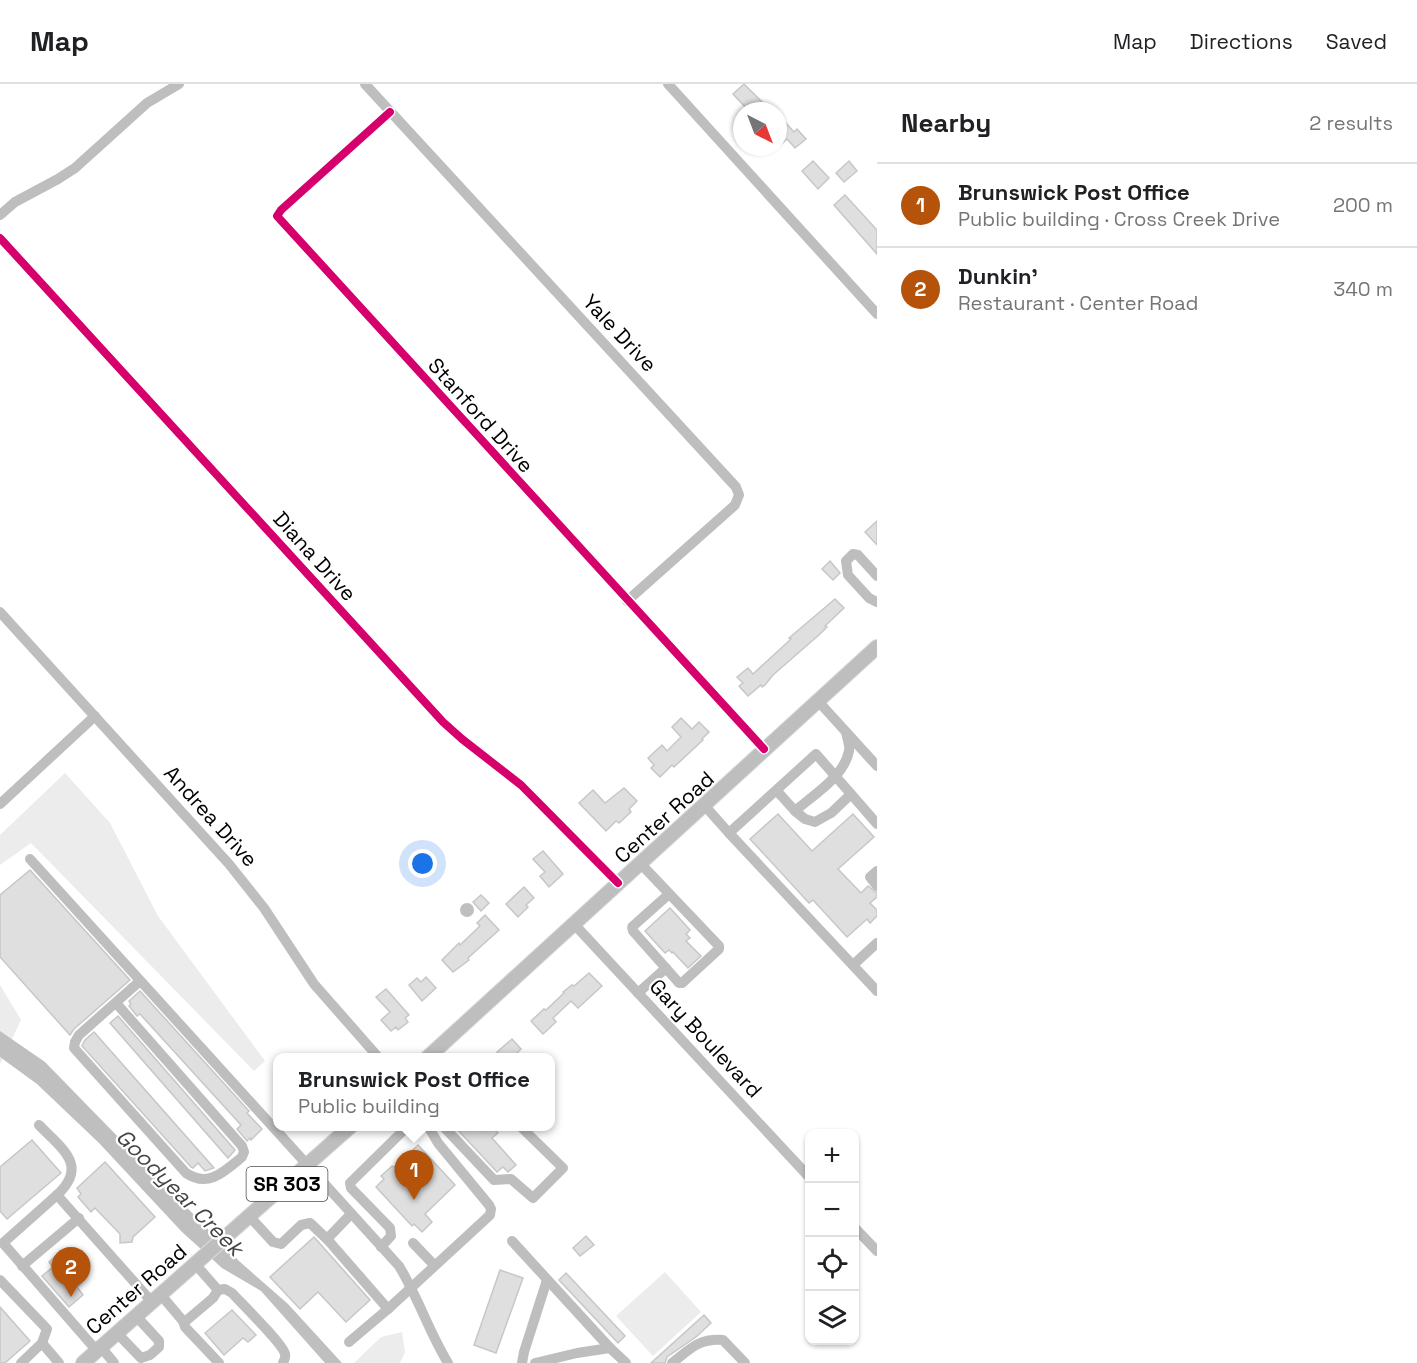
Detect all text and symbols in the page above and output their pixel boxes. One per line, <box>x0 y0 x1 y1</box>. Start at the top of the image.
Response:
text: Map <box>30 23 89 59</box>
text: Map <box>1113 28 1157 55</box>
text: Directions <box>1190 28 1293 55</box>
text: Saved <box>1326 28 1387 55</box>
north arrow <box>733 102 787 156</box>
text: Nearby <box>901 106 991 140</box>
text: 2 results <box>1309 110 1393 136</box>
text: Brunswick Post Office <box>958 178 1190 206</box>
text: 1 <box>916 192 925 218</box>
text: 200 m <box>1333 192 1393 218</box>
text: Public building · Cross Creek Drive <box>958 206 1280 232</box>
text: Dunkin' <box>958 262 1038 290</box>
text: 2 <box>915 276 926 302</box>
text: 340 m <box>1333 276 1393 302</box>
street label: Yale Drive <box>577 289 663 377</box>
text: Restaurant · Center Road <box>958 290 1198 316</box>
street label: Stanford Drive <box>422 352 540 478</box>
street label: Diana Drive <box>268 505 362 607</box>
street label: Andrea Drive <box>158 760 264 872</box>
street label: Center Road <box>608 765 720 869</box>
your location <box>408 849 437 878</box>
street label: Gary Boulevard <box>644 973 768 1103</box>
popup <box>273 1053 555 1131</box>
text: Brunswick Post Office <box>298 1065 530 1093</box>
text: Public building <box>298 1093 440 1119</box>
water label: Goodyear Creek <box>110 1122 251 1263</box>
map controls <box>805 1129 859 1345</box>
button: + <box>805 1129 859 1183</box>
pin: 1 <box>394 1150 434 1200</box>
road number: SR 303 <box>246 1167 328 1201</box>
button: − <box>805 1183 859 1237</box>
button: locate <box>805 1237 859 1291</box>
street label: Center Road <box>80 1238 192 1340</box>
pin: 2 <box>52 1248 90 1297</box>
button: layers <box>805 1291 859 1345</box>

